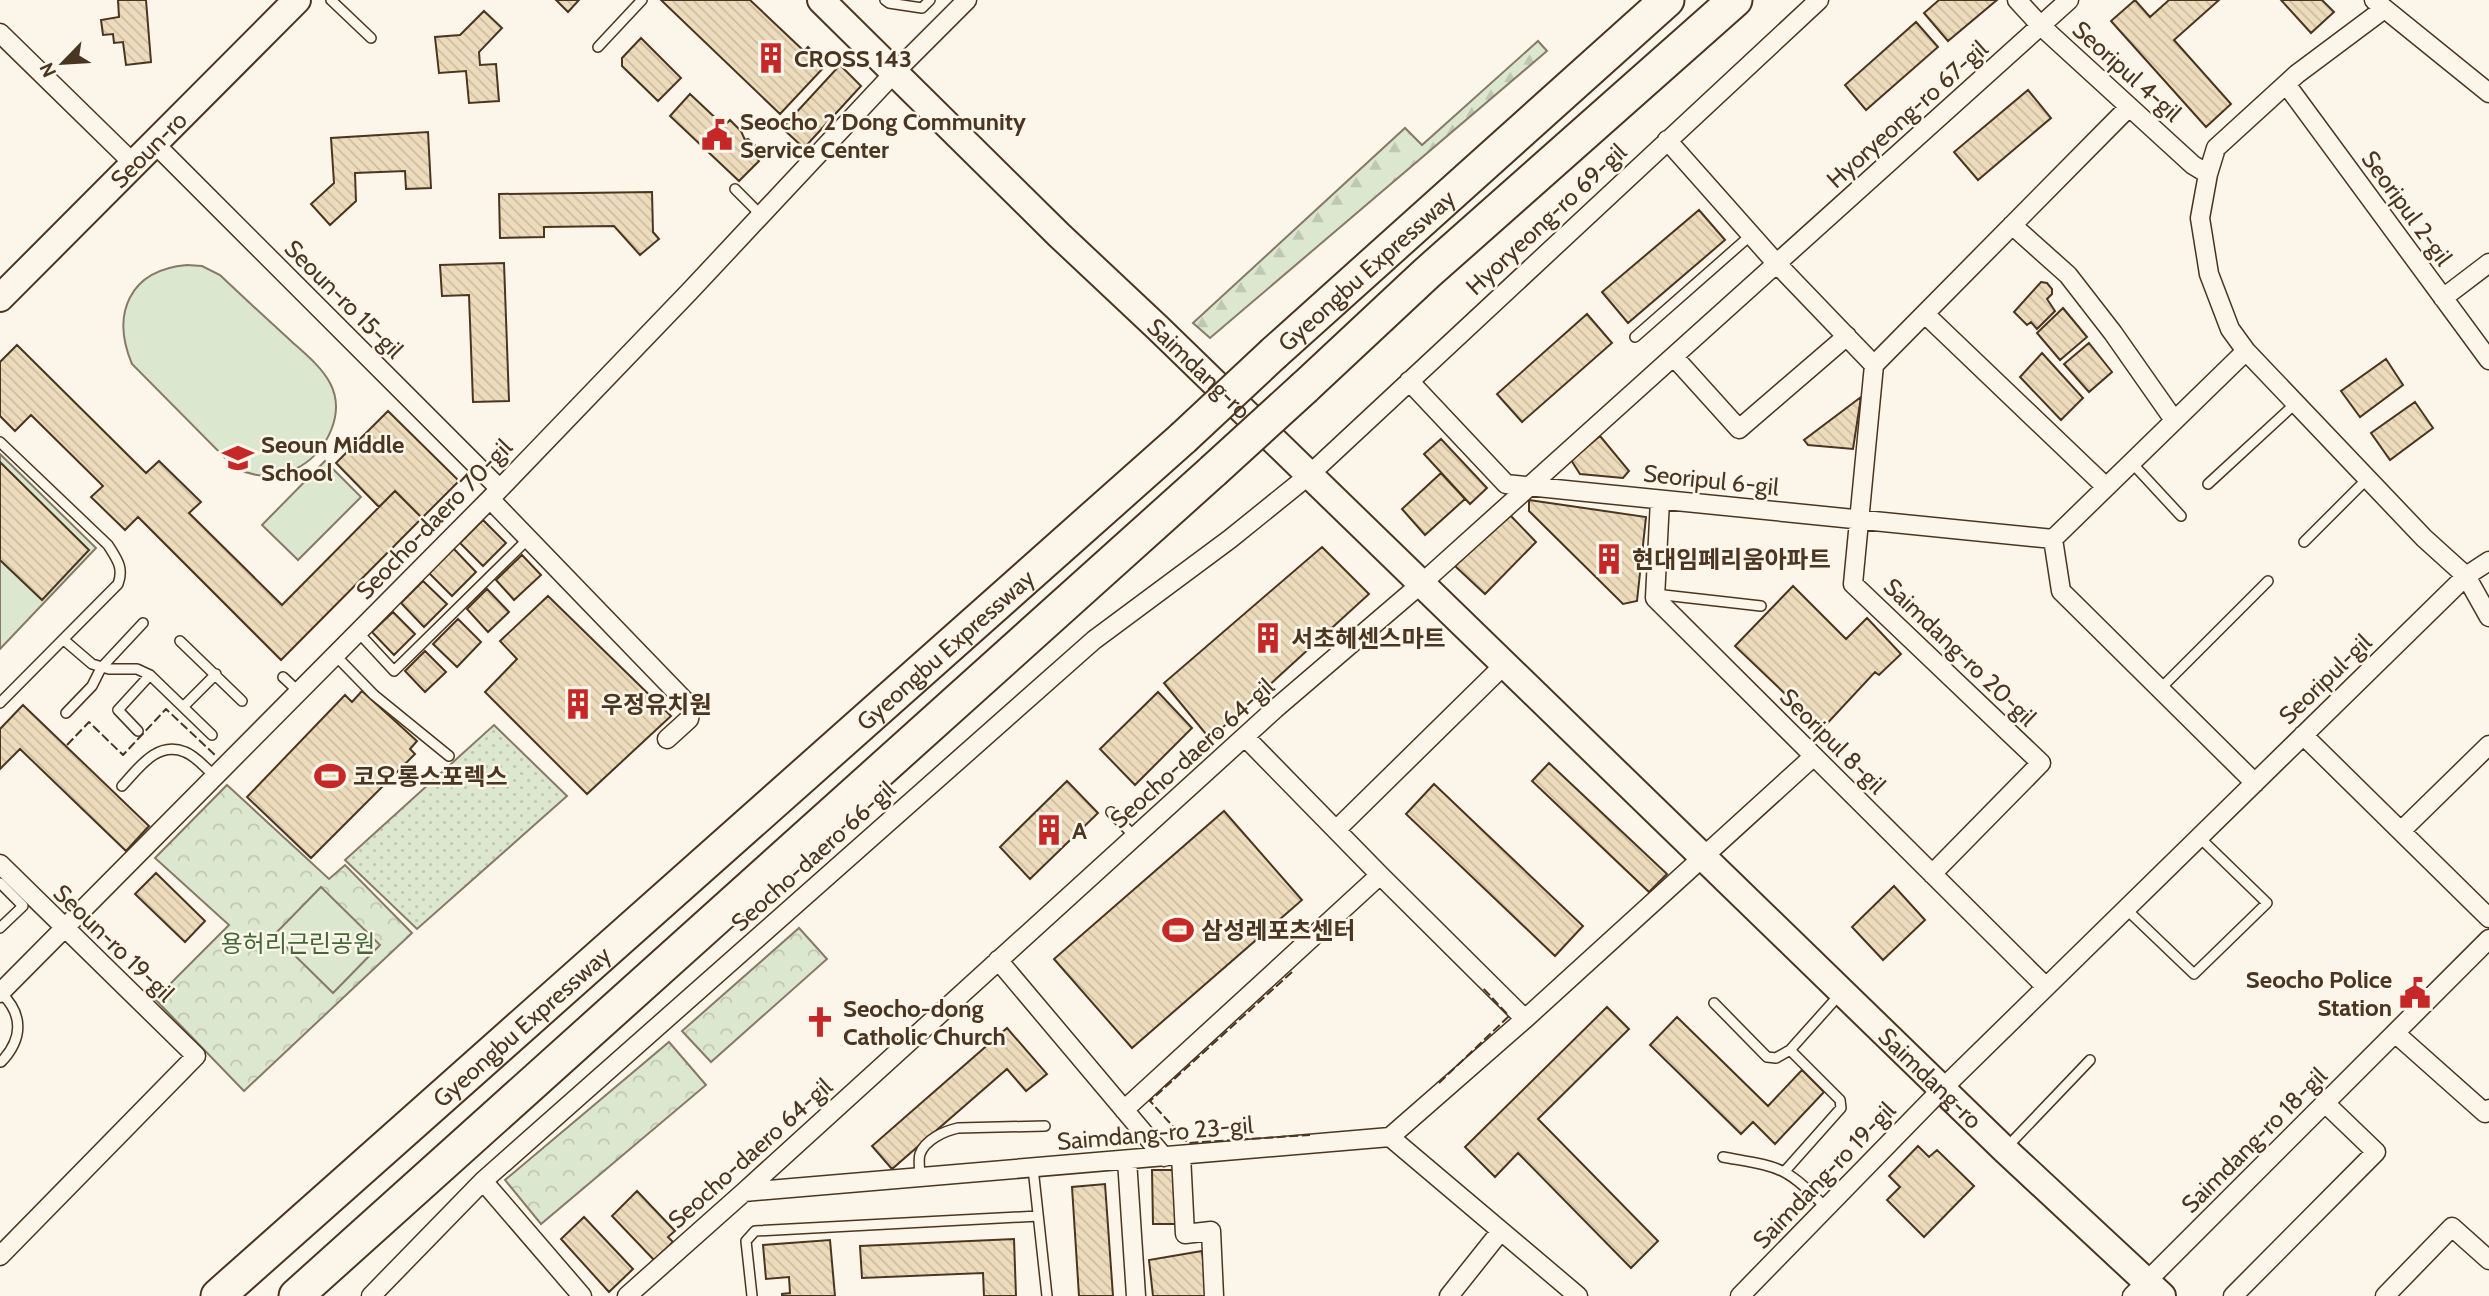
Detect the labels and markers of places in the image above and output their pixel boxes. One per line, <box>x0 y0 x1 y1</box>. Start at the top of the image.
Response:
building icon: CROSS 143 <box>754 41 788 75</box>
place label: CROSS 143 <box>794 44 912 73</box>
place label: Seocho 2 Dong Community Service Center <box>740 107 1026 164</box>
public building icon: Seocho 2 Dong Community Service Center <box>700 118 734 152</box>
place label: Seoun Middle School <box>261 430 404 487</box>
school or university icon: Seoun Middle School <box>221 441 255 475</box>
building icon: 현대임페리움아파트 <box>1592 542 1626 576</box>
place label: 현대임페리움아파트 <box>1632 545 1831 574</box>
building icon: 서초헤센스마트 <box>1251 621 1285 655</box>
place label: 서초헤센스마트 <box>1291 624 1446 653</box>
building icon: 우정유치원 <box>561 687 595 721</box>
place label: 우정유치원 <box>601 690 711 719</box>
sports icon: 코오롱스포렉스 <box>313 759 347 793</box>
place label: 코오롱스포렉스 <box>353 762 508 791</box>
building icon: A <box>1032 813 1066 847</box>
place label: A <box>1072 816 1087 845</box>
sports icon: 삼성레포츠센터 <box>1161 913 1195 947</box>
place label: 삼성레포츠센터 <box>1201 916 1356 945</box>
place label: Seocho Police Station <box>2246 965 2392 1022</box>
public building icon: Seocho Police Station <box>2398 976 2432 1010</box>
place label: Seocho-dong Catholic Church <box>843 994 1006 1051</box>
church icon: Seocho-dong Catholic Church <box>803 1005 837 1039</box>

